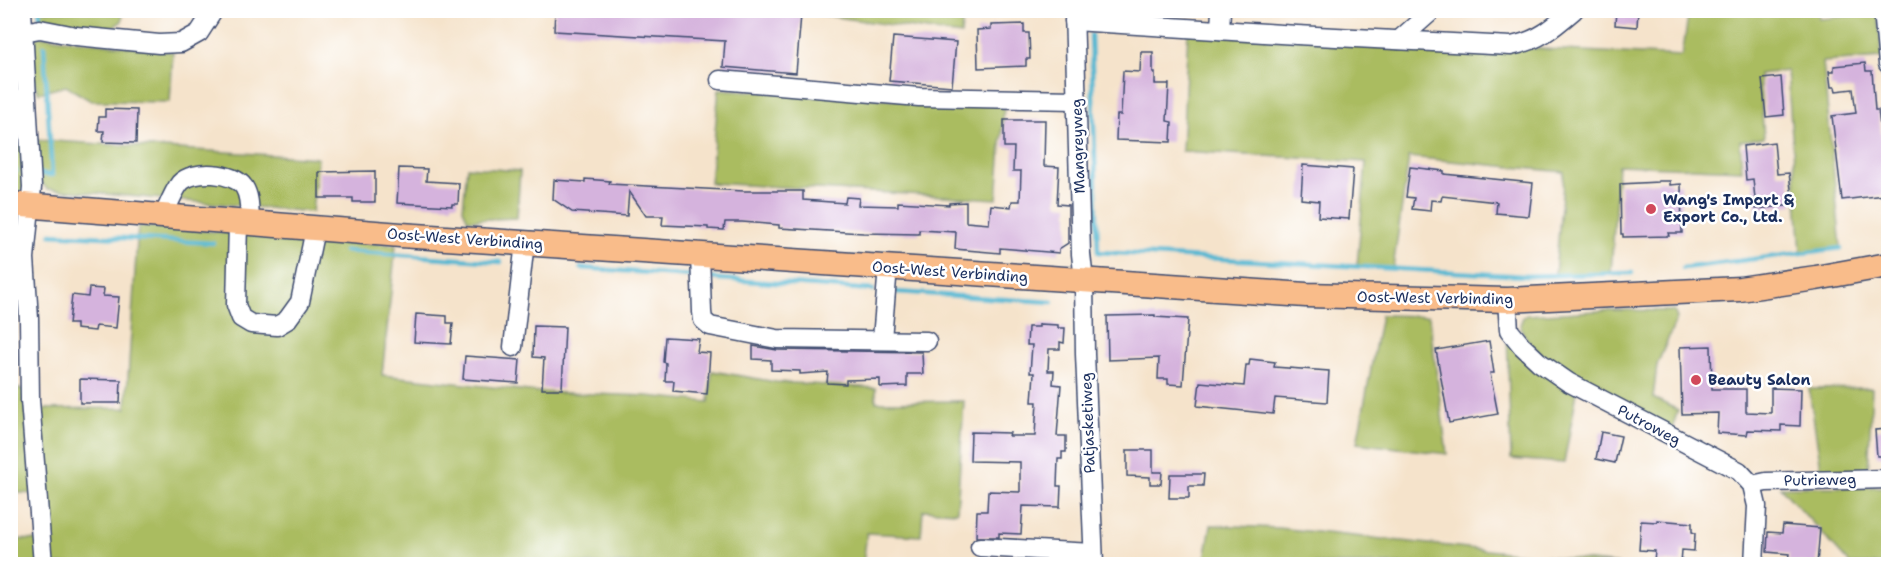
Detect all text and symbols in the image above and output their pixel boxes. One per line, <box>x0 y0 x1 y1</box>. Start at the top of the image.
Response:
street label: Mangreyweg <box>1066 98 1090 194</box>
place label: Wang's Import & Export Co., Ltd. <box>1663 190 1795 227</box>
marker: Wang's Import & Export Co., Ltd. <box>1644 202 1658 216</box>
street label: Oost-West Verbinding <box>386 224 544 254</box>
street label: Oost-West Verbinding <box>871 257 1029 287</box>
street label: Oost-West Verbinding <box>1357 287 1513 309</box>
place label: Beauty Salon <box>1708 370 1810 390</box>
street label: Patjasketiweg <box>1076 372 1100 474</box>
marker: Beauty Salon <box>1689 373 1703 387</box>
street label: Putroweg <box>1614 400 1684 450</box>
street label: Putrieweg <box>1784 469 1856 491</box>

